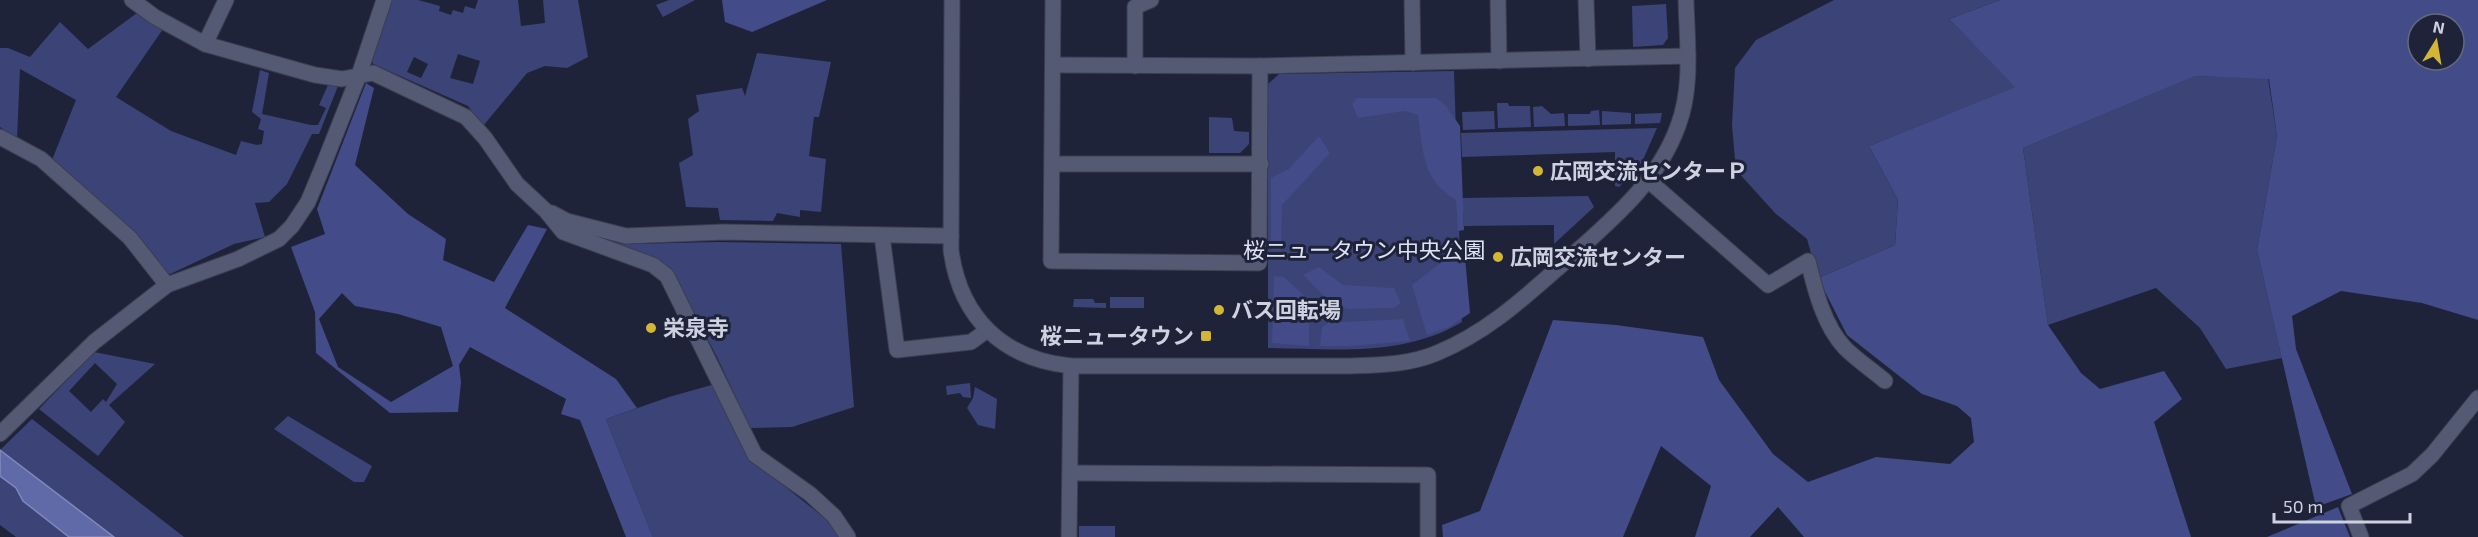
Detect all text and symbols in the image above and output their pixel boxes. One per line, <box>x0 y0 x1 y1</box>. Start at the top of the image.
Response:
north arrow <box>2406 12 2466 72</box>
text: N <box>2431 16 2446 37</box>
place label: 広岡交流センターＰ <box>1550 157 1748 183</box>
marker: 広岡交流センターＰ <box>1531 164 1545 178</box>
park label: 桜ニュータウン中央公園 <box>1243 236 1485 262</box>
place label: 広岡交流センター <box>1510 243 1686 269</box>
marker: 広岡交流センター <box>1491 250 1505 264</box>
place label: バス回転場 <box>1231 296 1341 322</box>
marker: バス回転場 <box>1212 303 1226 317</box>
place label: 栄泉寺 <box>663 314 729 340</box>
marker: 栄泉寺 <box>644 321 658 335</box>
place label: 桜ニュータウン <box>1040 322 1194 348</box>
marker: 桜ニュータウン <box>1199 329 1213 343</box>
scale bar <box>2274 486 2410 524</box>
text: 50 m <box>2283 495 2323 517</box>

